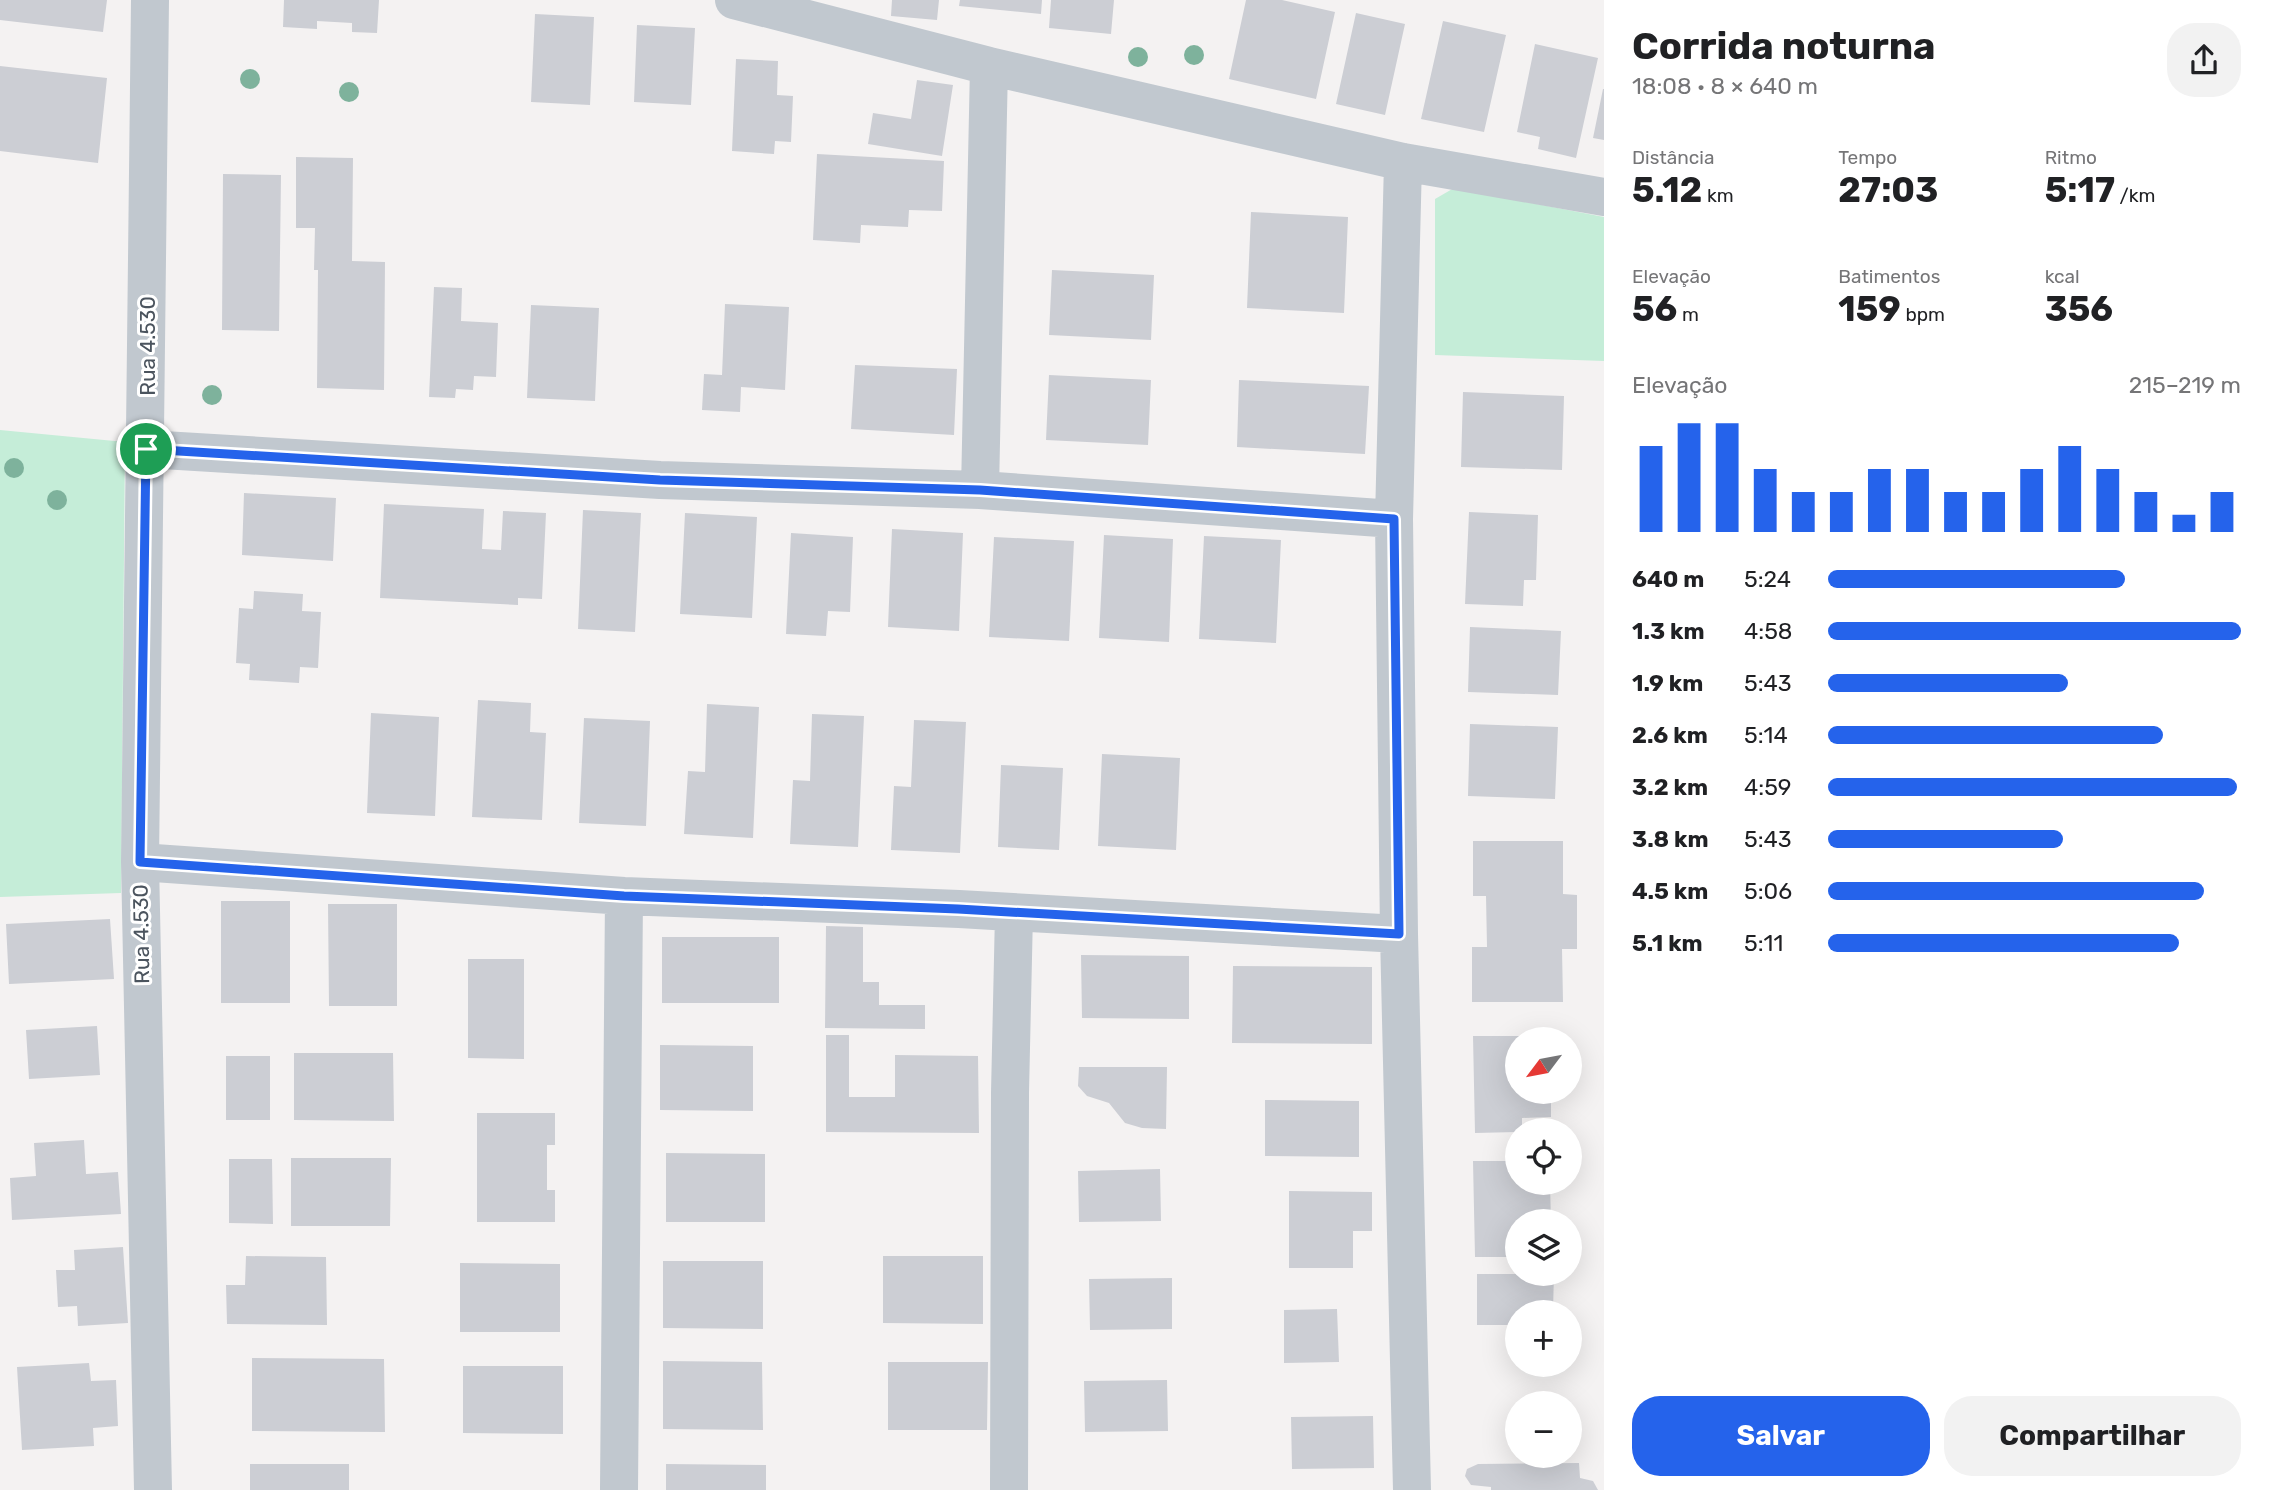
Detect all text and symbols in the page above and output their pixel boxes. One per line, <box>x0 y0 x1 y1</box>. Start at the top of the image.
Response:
text: Corrida noturna <box>1632 23 1936 69</box>
button: share <box>2167 23 2241 97</box>
text: 18:08 · 8 × 640 m <box>1632 72 1818 100</box>
text: Distância <box>1632 146 1714 169</box>
text: Tempo <box>1838 146 1897 169</box>
text: Ritmo <box>2045 146 2097 169</box>
text: 5.12 <box>1632 169 1702 211</box>
text: 27:03 <box>1838 169 1938 211</box>
text: 5:17 <box>2045 169 2115 211</box>
text: km <box>1702 184 1734 207</box>
text: /km <box>2115 184 2155 207</box>
text: Elevação <box>1632 265 1711 288</box>
text: Batimentos <box>1838 265 1940 288</box>
text: kcal <box>2045 265 2080 288</box>
text: 56 <box>1632 288 1677 330</box>
text: 159 <box>1838 288 1901 330</box>
text: 356 <box>2045 288 2113 330</box>
street label: Rua 4.530 <box>135 296 160 396</box>
text: m <box>1677 303 1699 326</box>
text: bpm <box>1901 303 1945 326</box>
text: Elevação <box>1632 371 1728 399</box>
text: 215–219 m <box>2129 371 2241 399</box>
pin <box>116 419 176 479</box>
icon: arrive <box>127 430 165 468</box>
text: 640 m <box>1632 565 1704 593</box>
text: 5:24 <box>1744 565 1791 593</box>
text: 1.3 km <box>1632 617 1705 645</box>
text: 4:58 <box>1744 617 1792 645</box>
text: 1.9 km <box>1632 669 1703 697</box>
text: 5:43 <box>1744 669 1792 697</box>
text: 2.6 km <box>1632 721 1708 749</box>
text: 5:14 <box>1744 721 1788 749</box>
text: 3.2 km <box>1632 773 1708 801</box>
text: 4:59 <box>1744 773 1791 801</box>
text: 3.8 km <box>1632 825 1709 853</box>
text: 5:43 <box>1744 825 1792 853</box>
text: 4.5 km <box>1632 877 1708 905</box>
text: 5:06 <box>1744 877 1792 905</box>
street label: Rua 4.530 <box>128 884 154 984</box>
text: 5.1 km <box>1632 929 1703 957</box>
text: 5:11 <box>1744 929 1783 957</box>
north arrow <box>1505 1027 1582 1104</box>
map controls <box>1505 1027 1582 1468</box>
button: locate <box>1505 1118 1582 1195</box>
button: layers <box>1505 1209 1582 1286</box>
button: + <box>1505 1300 1582 1377</box>
button: − <box>1505 1391 1582 1468</box>
button: Salvar <box>1632 1396 1930 1476</box>
button: Compartilhar <box>1944 1396 2241 1476</box>

